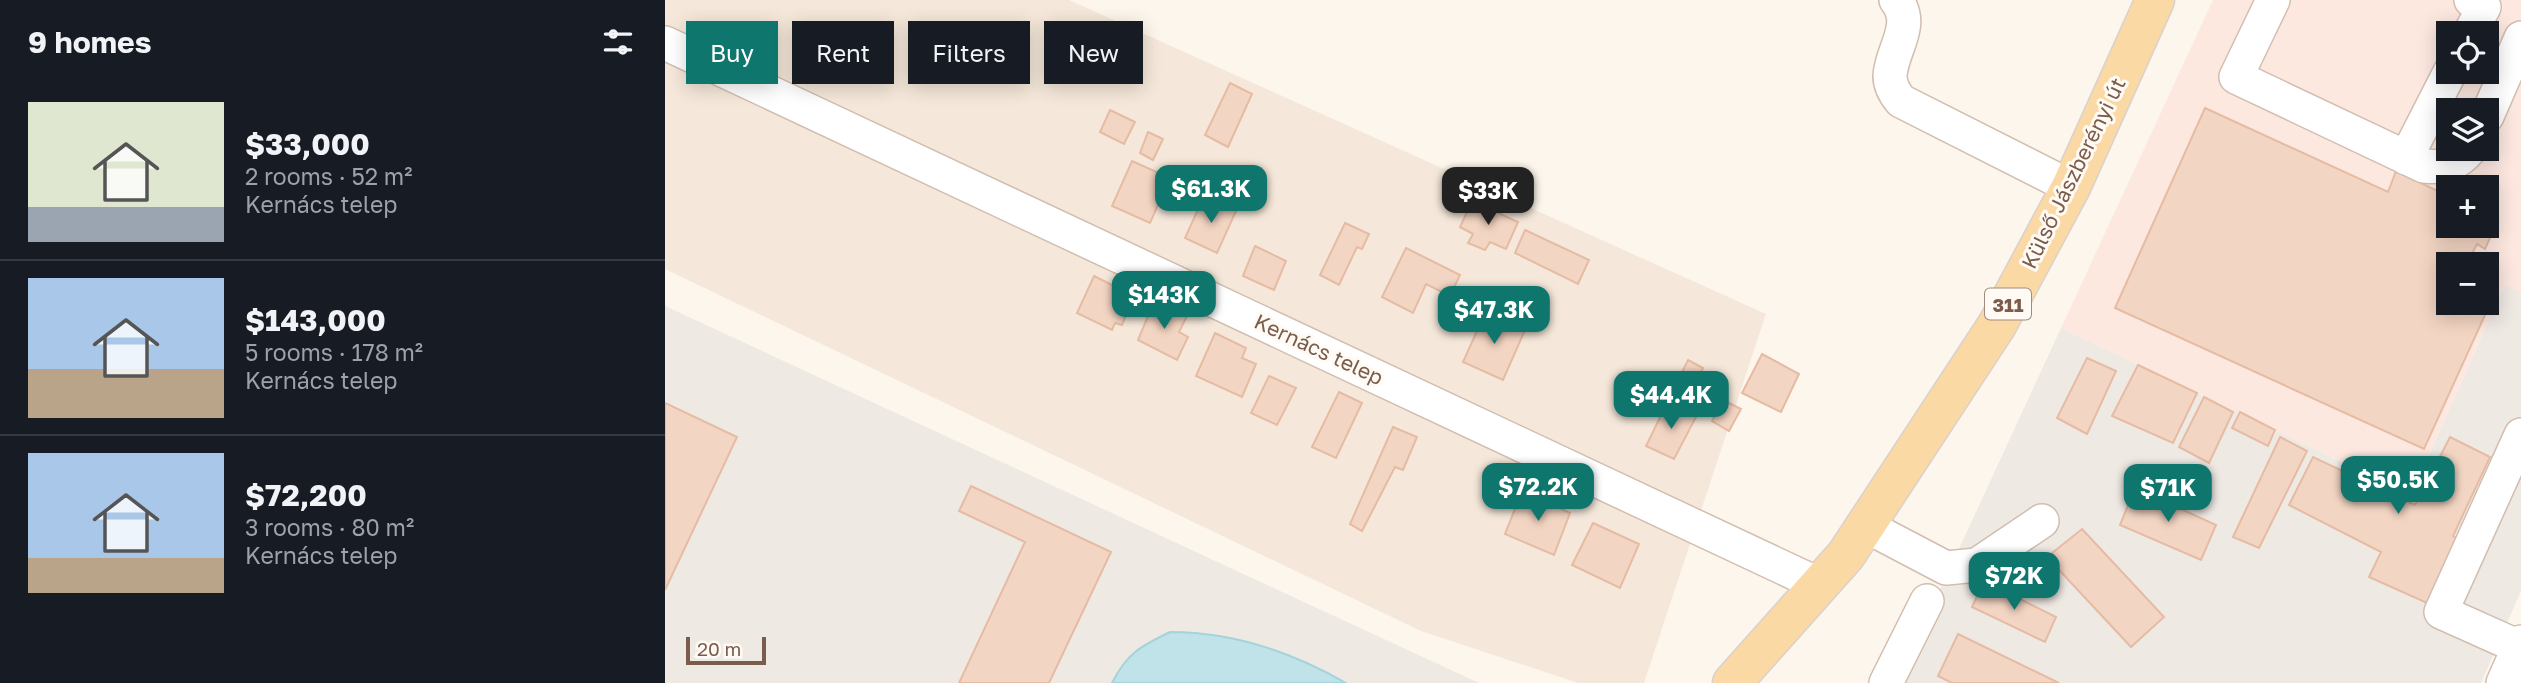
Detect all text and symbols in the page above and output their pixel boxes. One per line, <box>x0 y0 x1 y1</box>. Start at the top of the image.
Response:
chip: Buy <box>686 21 778 84</box>
chip: Rent <box>792 21 894 84</box>
chip: Filters <box>908 21 1030 84</box>
chip: New <box>1044 21 1143 84</box>
map controls <box>2436 21 2499 315</box>
button: locate <box>2436 21 2499 84</box>
icon: filters <box>599 23 637 61</box>
text: 9 homes <box>28 24 151 60</box>
street label: Külső Jászberényi út <box>2015 73 2131 273</box>
button: layers <box>2436 98 2499 161</box>
text: $33,000 <box>245 126 370 162</box>
icon: home <box>84 130 168 214</box>
text: 2 rooms · 52 m² <box>245 162 412 190</box>
pin: $61.3K <box>1154 166 1268 225</box>
pin: $33K <box>1447 168 1529 227</box>
text: $61.3K <box>1171 174 1251 202</box>
button: + <box>2436 175 2499 238</box>
text: $33K <box>1458 176 1518 204</box>
text: Kernács telep <box>245 190 398 218</box>
button: − <box>2436 252 2499 315</box>
pin: $143K <box>1115 272 1213 331</box>
text: $143K <box>1128 280 1200 308</box>
pin: $47.3K <box>1437 286 1551 346</box>
road number: 311 <box>1985 288 2031 320</box>
text: $47.3K <box>1454 295 1534 323</box>
text: $143,000 <box>245 302 386 338</box>
icon: home <box>84 306 168 390</box>
street label: Kernács telep <box>1250 308 1388 390</box>
text: 5 rooms · 178 m² <box>245 338 423 366</box>
text: Kernács telep <box>245 366 398 394</box>
pin: $44.4K <box>1614 372 1728 431</box>
text: $44.4K <box>1630 380 1712 408</box>
pin: $50.5K <box>2341 456 2455 516</box>
pin: $72.2K <box>1481 463 1595 523</box>
pin: $71K <box>2127 464 2209 524</box>
text: $50.5K <box>2357 465 2439 493</box>
text: $72.2K <box>1498 472 1578 500</box>
text: $71K <box>2140 473 2196 501</box>
text: $72,200 <box>245 477 367 513</box>
icon: home <box>84 481 168 565</box>
text: 3 rooms · 80 m² <box>245 513 414 541</box>
text: Kernács telep <box>245 541 398 569</box>
pin: $72K <box>1973 552 2055 612</box>
text: $72K <box>1985 561 2043 589</box>
scale bar <box>686 634 767 666</box>
text: 20 m <box>697 637 741 660</box>

